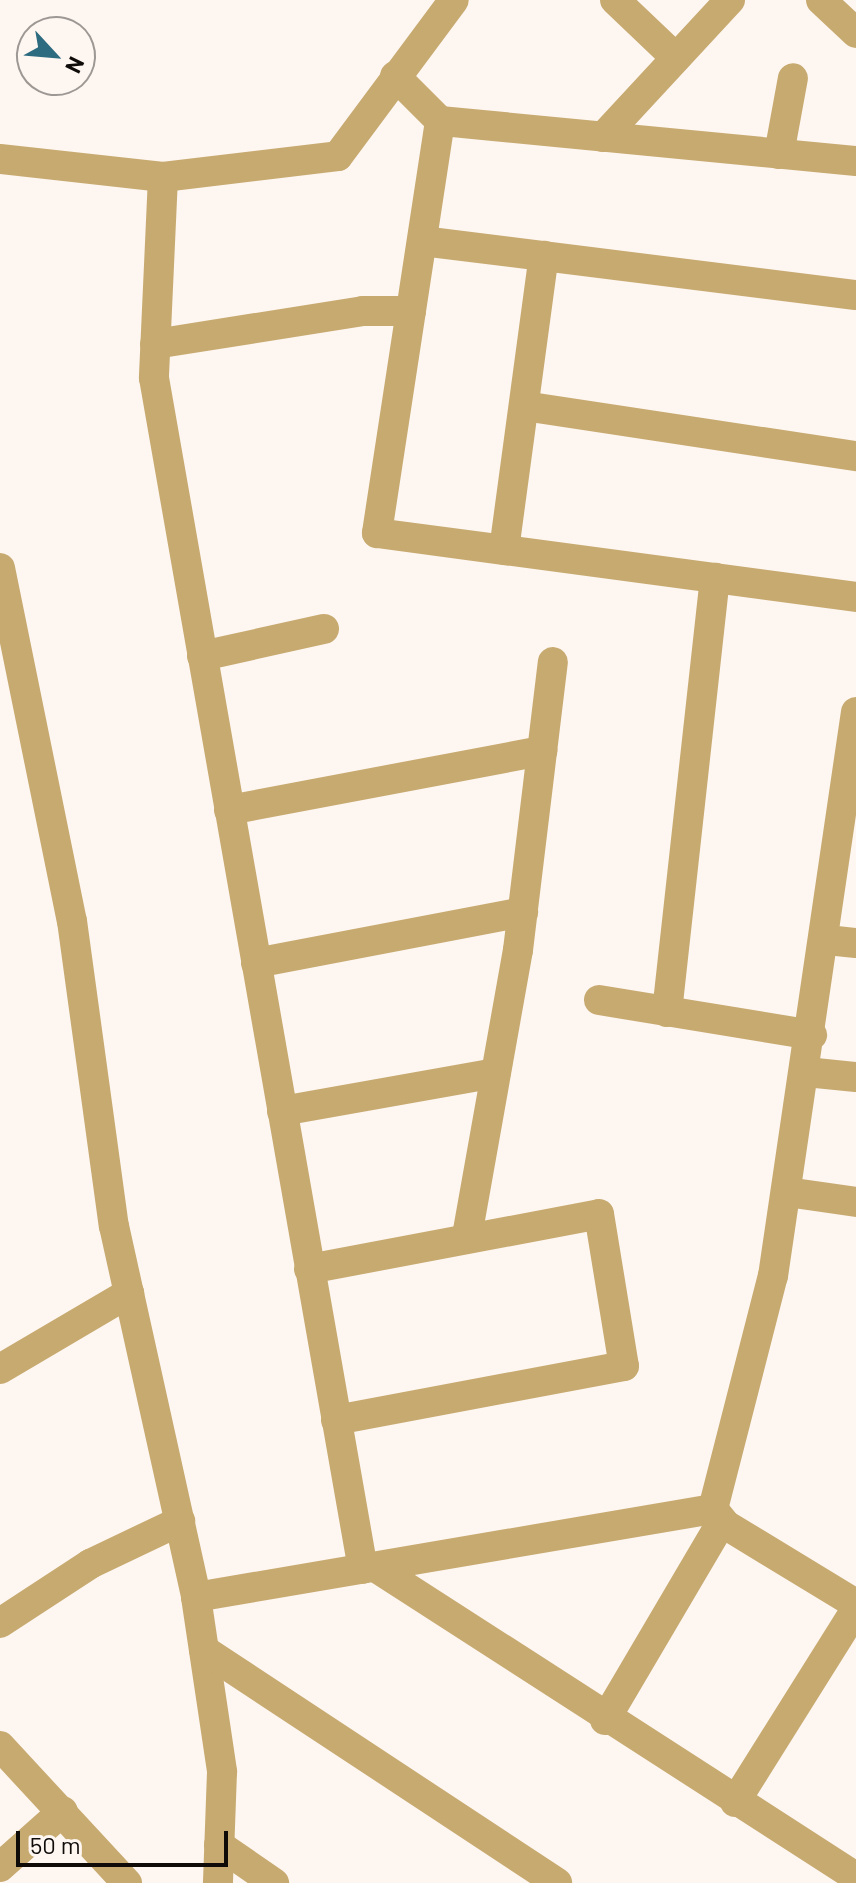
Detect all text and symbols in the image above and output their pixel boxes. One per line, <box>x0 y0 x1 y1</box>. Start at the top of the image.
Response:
north arrow <box>16 16 96 96</box>
text: N <box>61 53 91 78</box>
scale bar <box>20 1815 232 1865</box>
text: 50 m <box>30 1830 81 1859</box>

